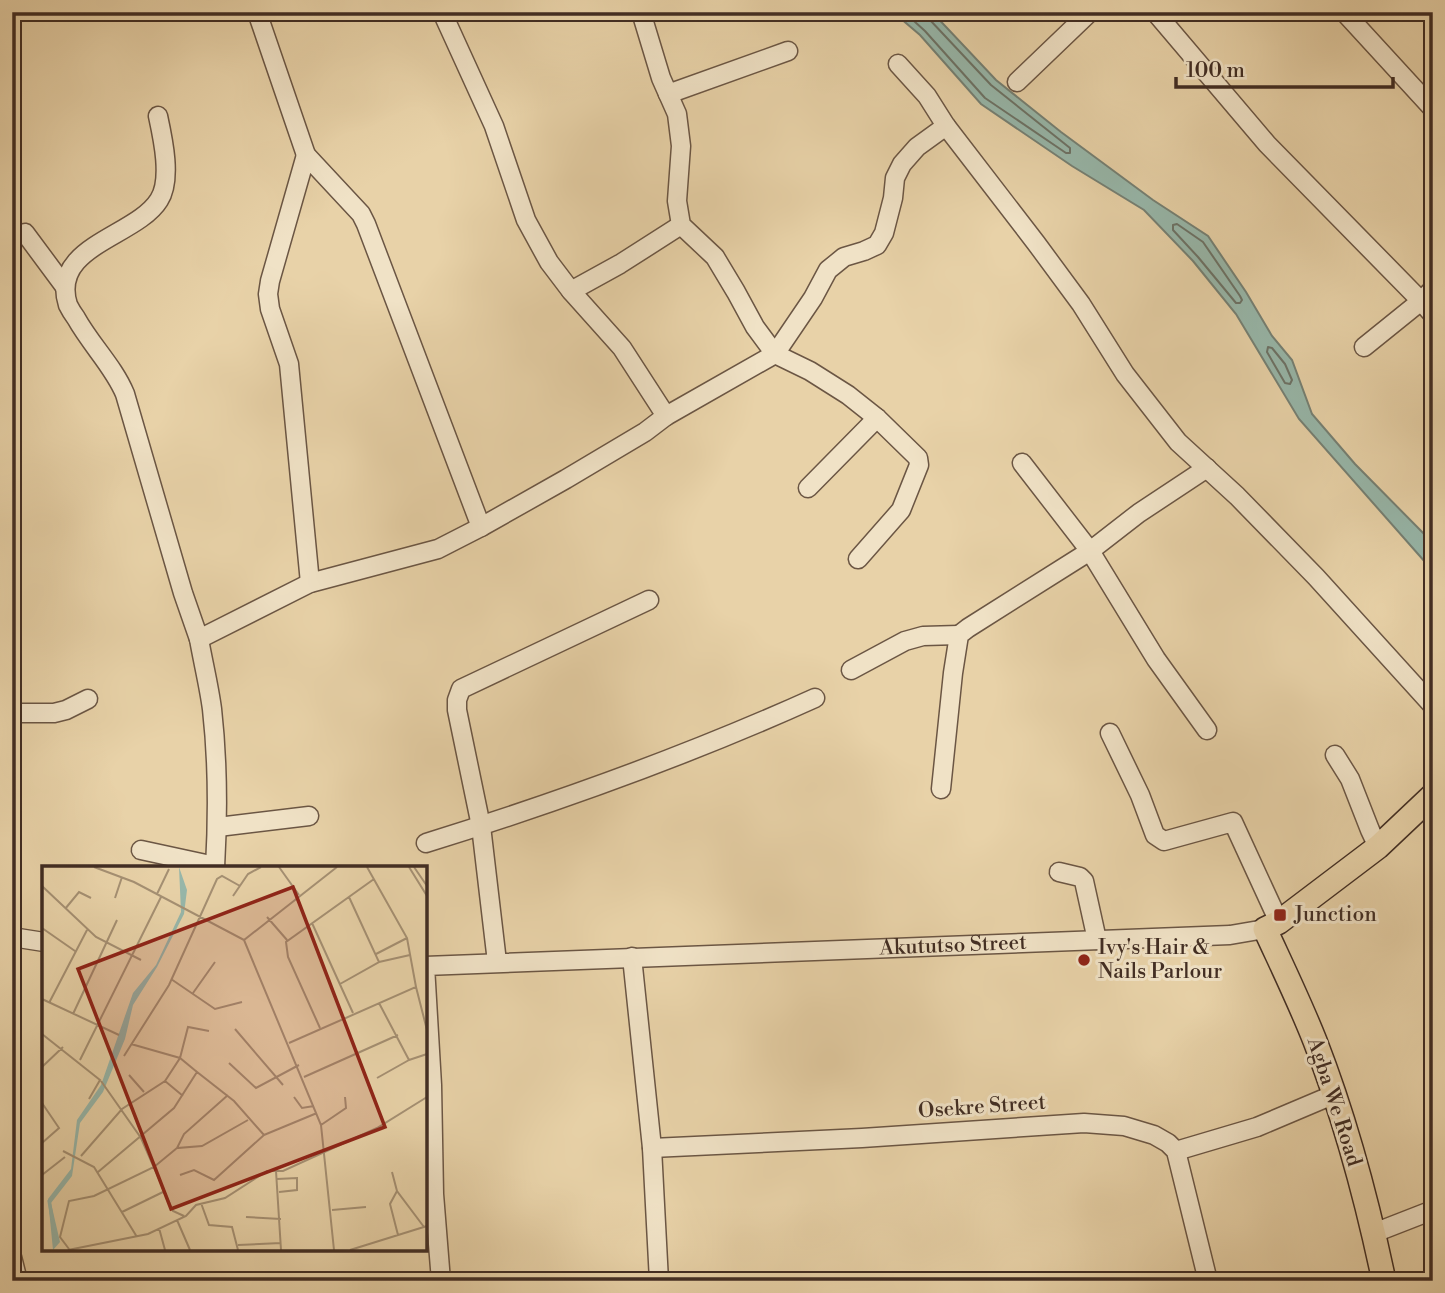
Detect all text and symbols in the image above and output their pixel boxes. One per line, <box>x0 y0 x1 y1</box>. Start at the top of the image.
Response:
scale bar <box>1176 46 1392 90</box>
text: 100 m <box>1186 58 1245 84</box>
inset map <box>42 866 427 1251</box>
place label: Junction <box>1293 902 1377 928</box>
marker: Junction <box>1272 907 1288 923</box>
street label: Akututso Street <box>878 930 1028 962</box>
place label: Ivy's Hair & Nails Parlour <box>1098 935 1222 985</box>
marker: Ivy's Hair & Nails Parlour <box>1076 952 1092 968</box>
street label: Agba We Road <box>1301 1033 1367 1170</box>
street label: Osekre Street <box>917 1090 1047 1124</box>

